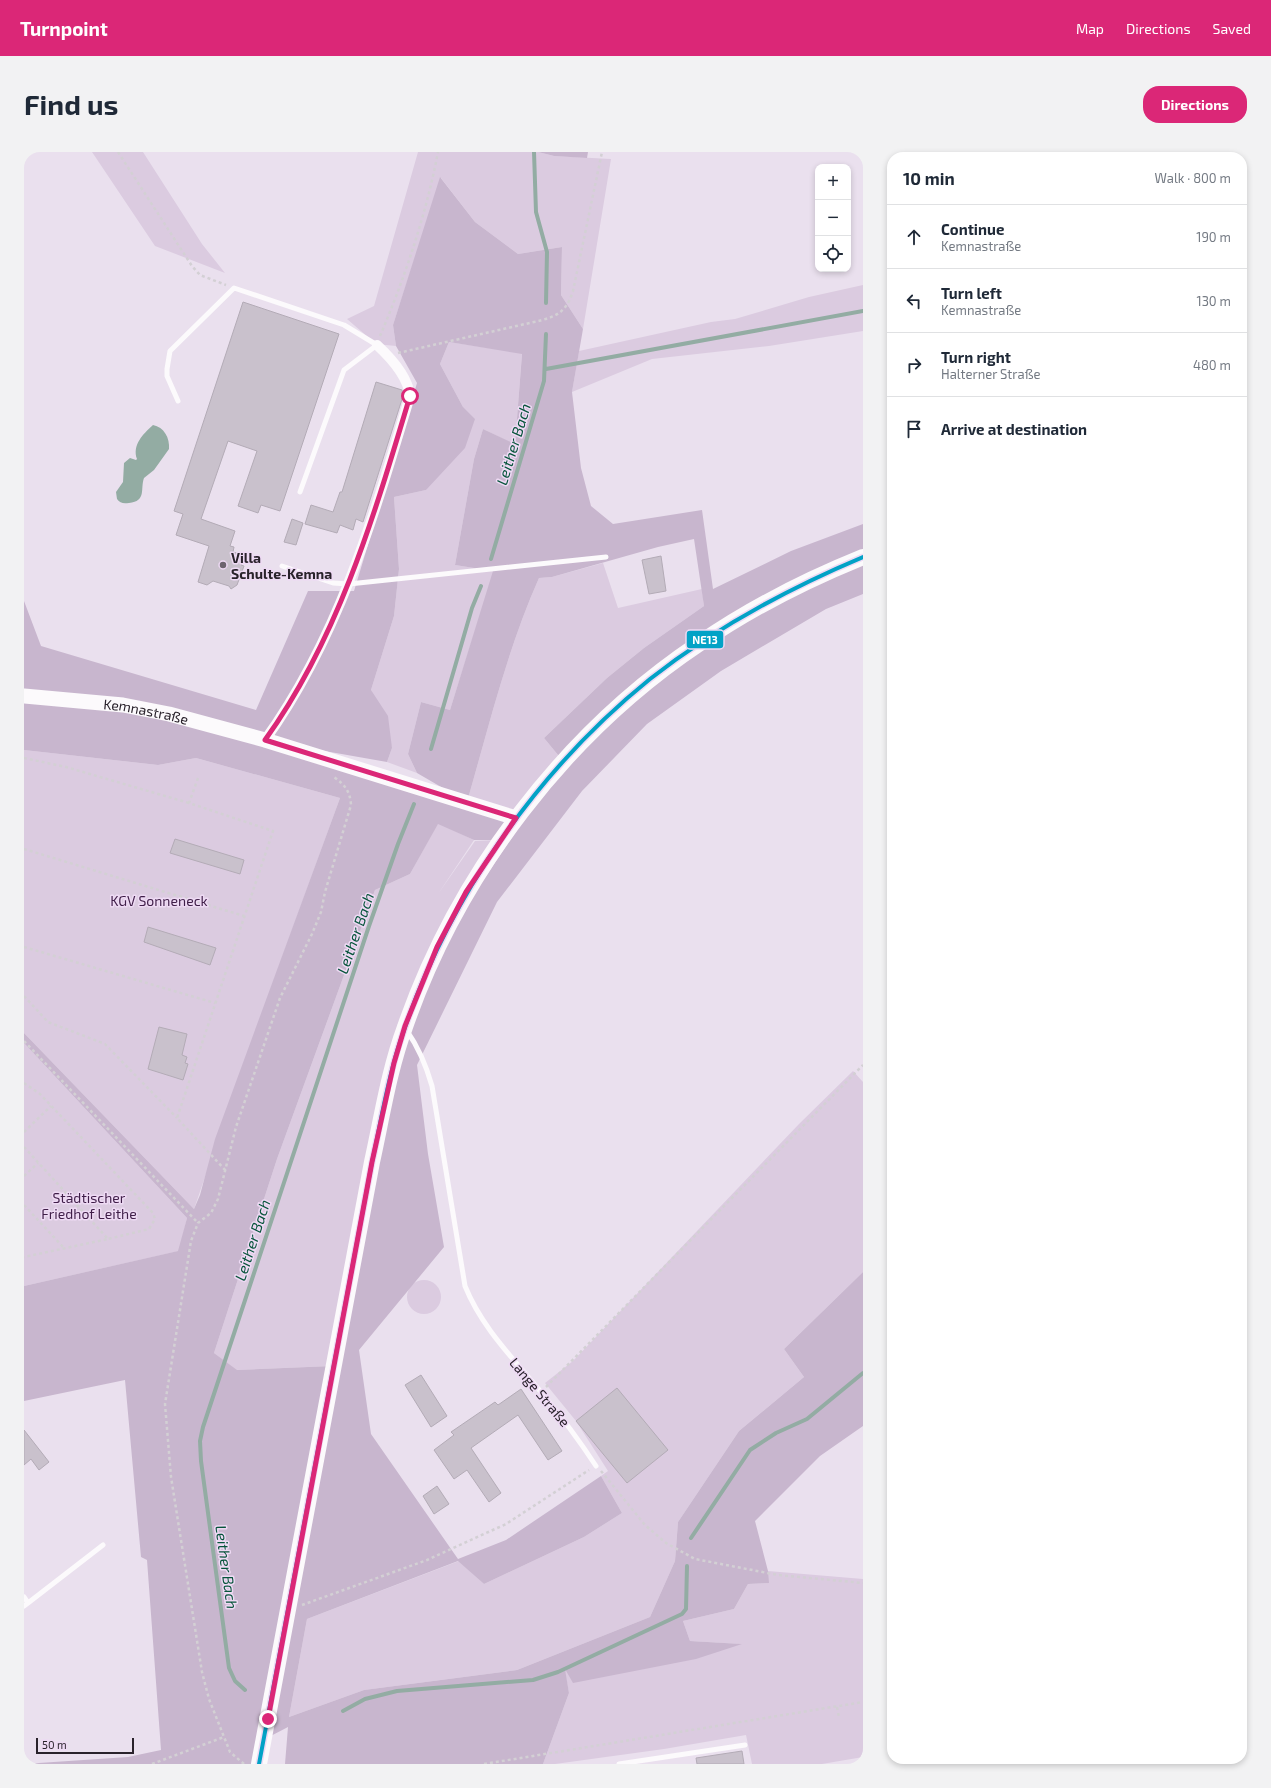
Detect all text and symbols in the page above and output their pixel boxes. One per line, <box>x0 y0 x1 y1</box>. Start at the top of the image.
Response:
text: Turnpoint <box>20 17 108 40</box>
text: Map <box>1076 20 1104 37</box>
text: Directions <box>1126 20 1191 37</box>
text: Saved <box>1213 20 1251 37</box>
button: Directions <box>1143 86 1247 123</box>
text: Find us <box>24 87 118 121</box>
map controls <box>815 164 851 272</box>
button: + <box>815 164 851 200</box>
text: 10 min <box>903 168 955 188</box>
text: Walk · 800 m <box>1155 170 1231 186</box>
button: − <box>815 200 851 236</box>
text: Continue <box>941 220 1004 238</box>
icon: ahead <box>903 226 925 248</box>
text: 190 m <box>1196 229 1231 245</box>
button: locate <box>815 236 851 272</box>
text: Kemnastraße <box>941 238 1021 254</box>
text: Turn left <box>941 284 1002 302</box>
icon: left <box>903 290 925 312</box>
text: 130 m <box>1196 293 1231 309</box>
text: Kemnastraße <box>941 302 1021 318</box>
text: Turn right <box>941 348 1011 366</box>
icon: right <box>903 354 925 376</box>
text: 480 m <box>1193 357 1231 373</box>
text: Halterner Straße <box>941 366 1040 382</box>
route start <box>401 387 419 405</box>
water label: Leither Bach <box>492 401 534 487</box>
icon: arrive <box>903 418 925 440</box>
text: Arrive at destination <box>941 420 1087 438</box>
place label: Villa Schulte-Kemna <box>231 549 332 582</box>
marker: Villa Schulte-Kemna <box>218 560 228 570</box>
line badge: NE13 <box>686 630 724 649</box>
text: NE13 <box>692 633 718 646</box>
street label: Kemnastraße <box>103 695 190 727</box>
water label: Leither Bach <box>333 890 377 976</box>
park label: KGV Sonneneck <box>110 892 208 909</box>
park label: Städtischer Friedhof Leithe <box>41 1189 137 1222</box>
water label: Leither Bach <box>230 1197 274 1283</box>
street label: Lange Straße <box>506 1354 574 1430</box>
water label: Leither Bach <box>212 1524 242 1610</box>
route end <box>259 1710 277 1728</box>
scale bar <box>36 1736 134 1755</box>
text: 50 m <box>42 1738 67 1751</box>

